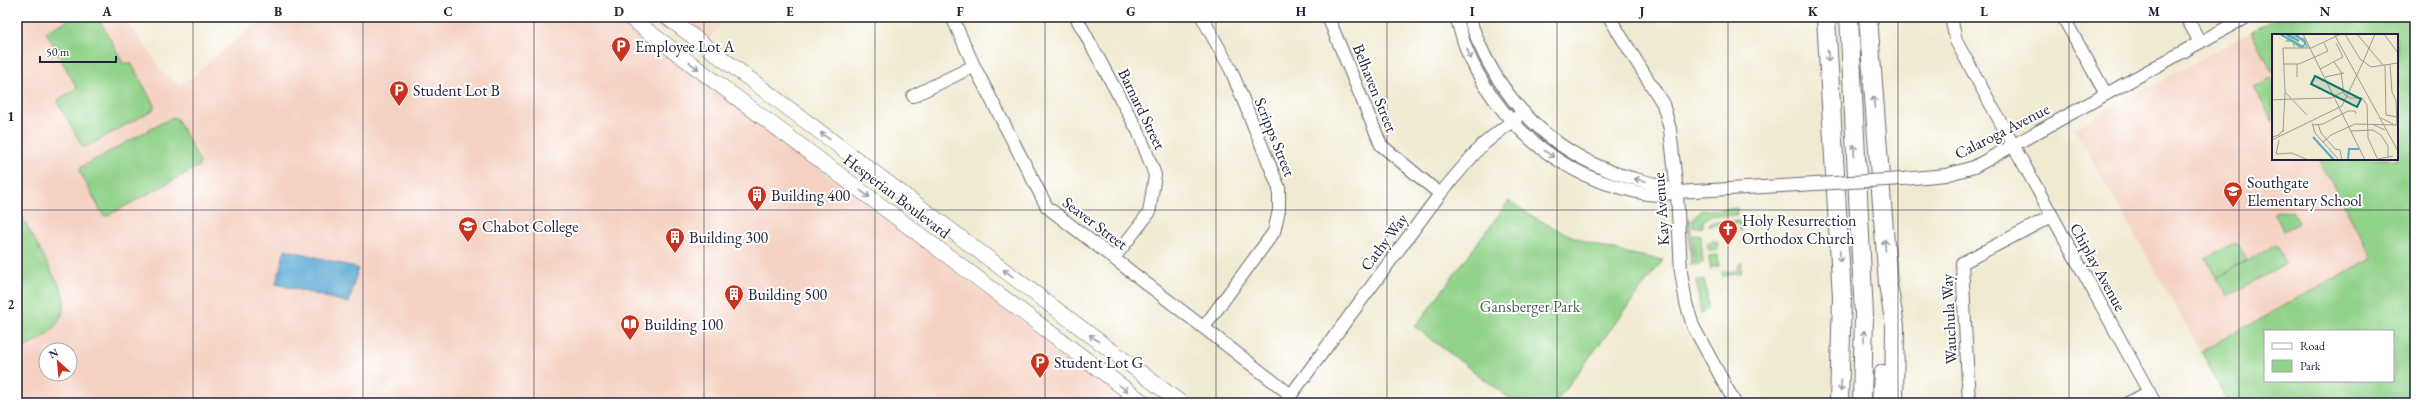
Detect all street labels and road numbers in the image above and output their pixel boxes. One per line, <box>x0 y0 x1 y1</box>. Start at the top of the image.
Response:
street label: Belhaven Street <box>1348 41 1402 135</box>
street label: Barnard Street <box>1113 65 1171 153</box>
street label: Scripps Street <box>1250 95 1300 179</box>
street label: Calaroga Avenue <box>1951 98 2053 164</box>
street label: Hesperian Boulevard <box>839 149 955 244</box>
street label: Kay Avenue <box>1648 172 1674 246</box>
street label: Seaver Street <box>1058 192 1132 254</box>
street label: Cathy Way <box>1355 208 1413 275</box>
street label: Chiplay Avenue <box>2065 219 2131 315</box>
street label: Wauchula Way <box>1936 272 1962 365</box>

